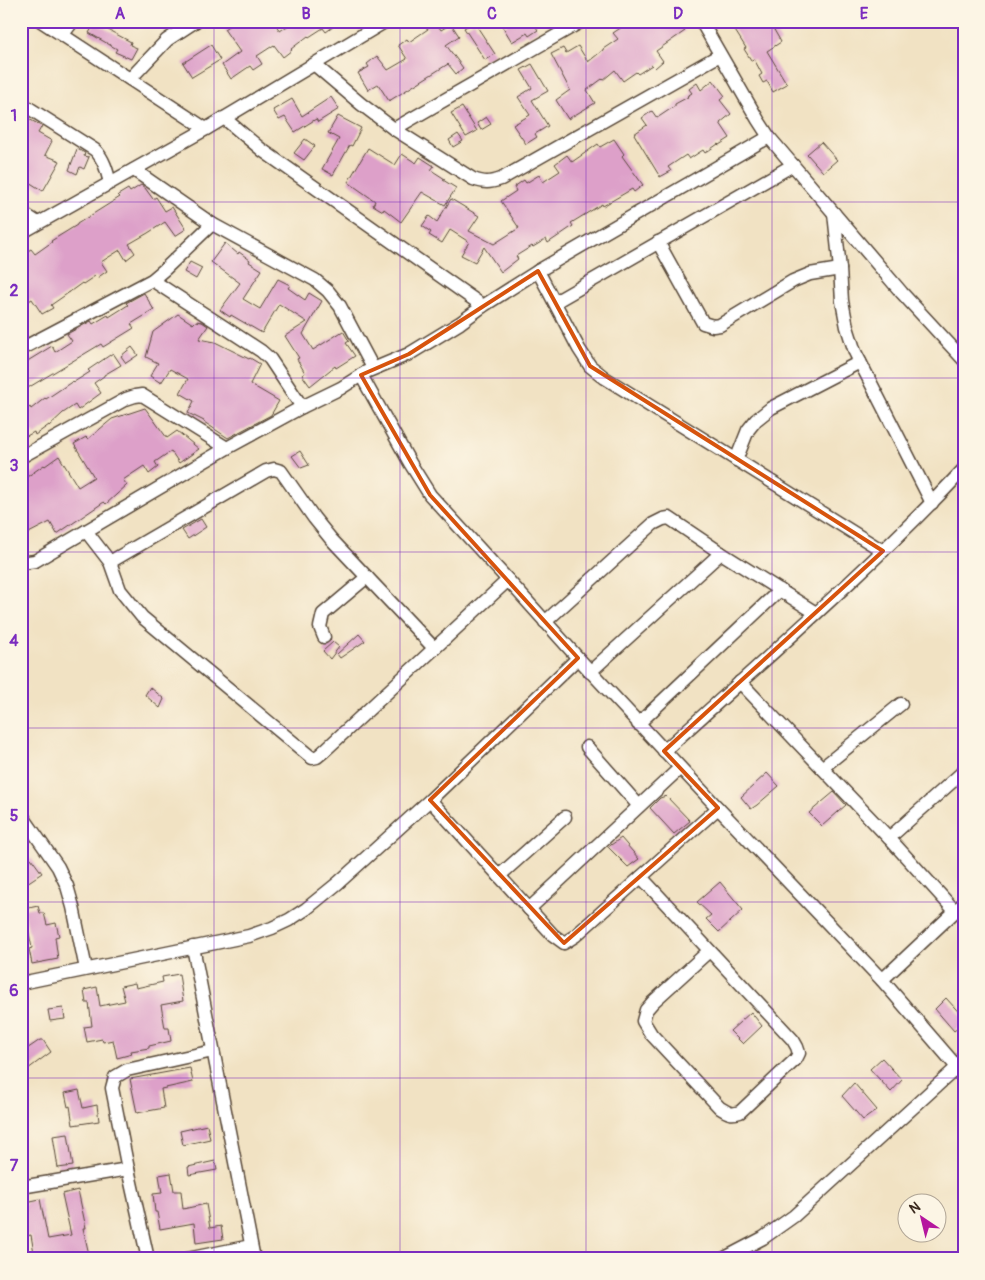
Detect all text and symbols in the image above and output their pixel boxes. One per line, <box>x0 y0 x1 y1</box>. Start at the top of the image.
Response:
text: A <box>115 4 126 24</box>
text: B <box>301 4 311 24</box>
text: C <box>487 4 497 24</box>
text: D <box>673 4 683 24</box>
text: E <box>860 4 869 24</box>
text: 1 <box>11 106 17 126</box>
text: 2 <box>10 281 19 301</box>
text: 3 <box>10 456 19 476</box>
text: 4 <box>9 631 19 651</box>
text: 5 <box>10 806 19 826</box>
text: 6 <box>9 981 19 1001</box>
text: 7 <box>10 1156 19 1176</box>
north arrow <box>898 1192 948 1242</box>
text: N <box>906 1198 924 1217</box>

